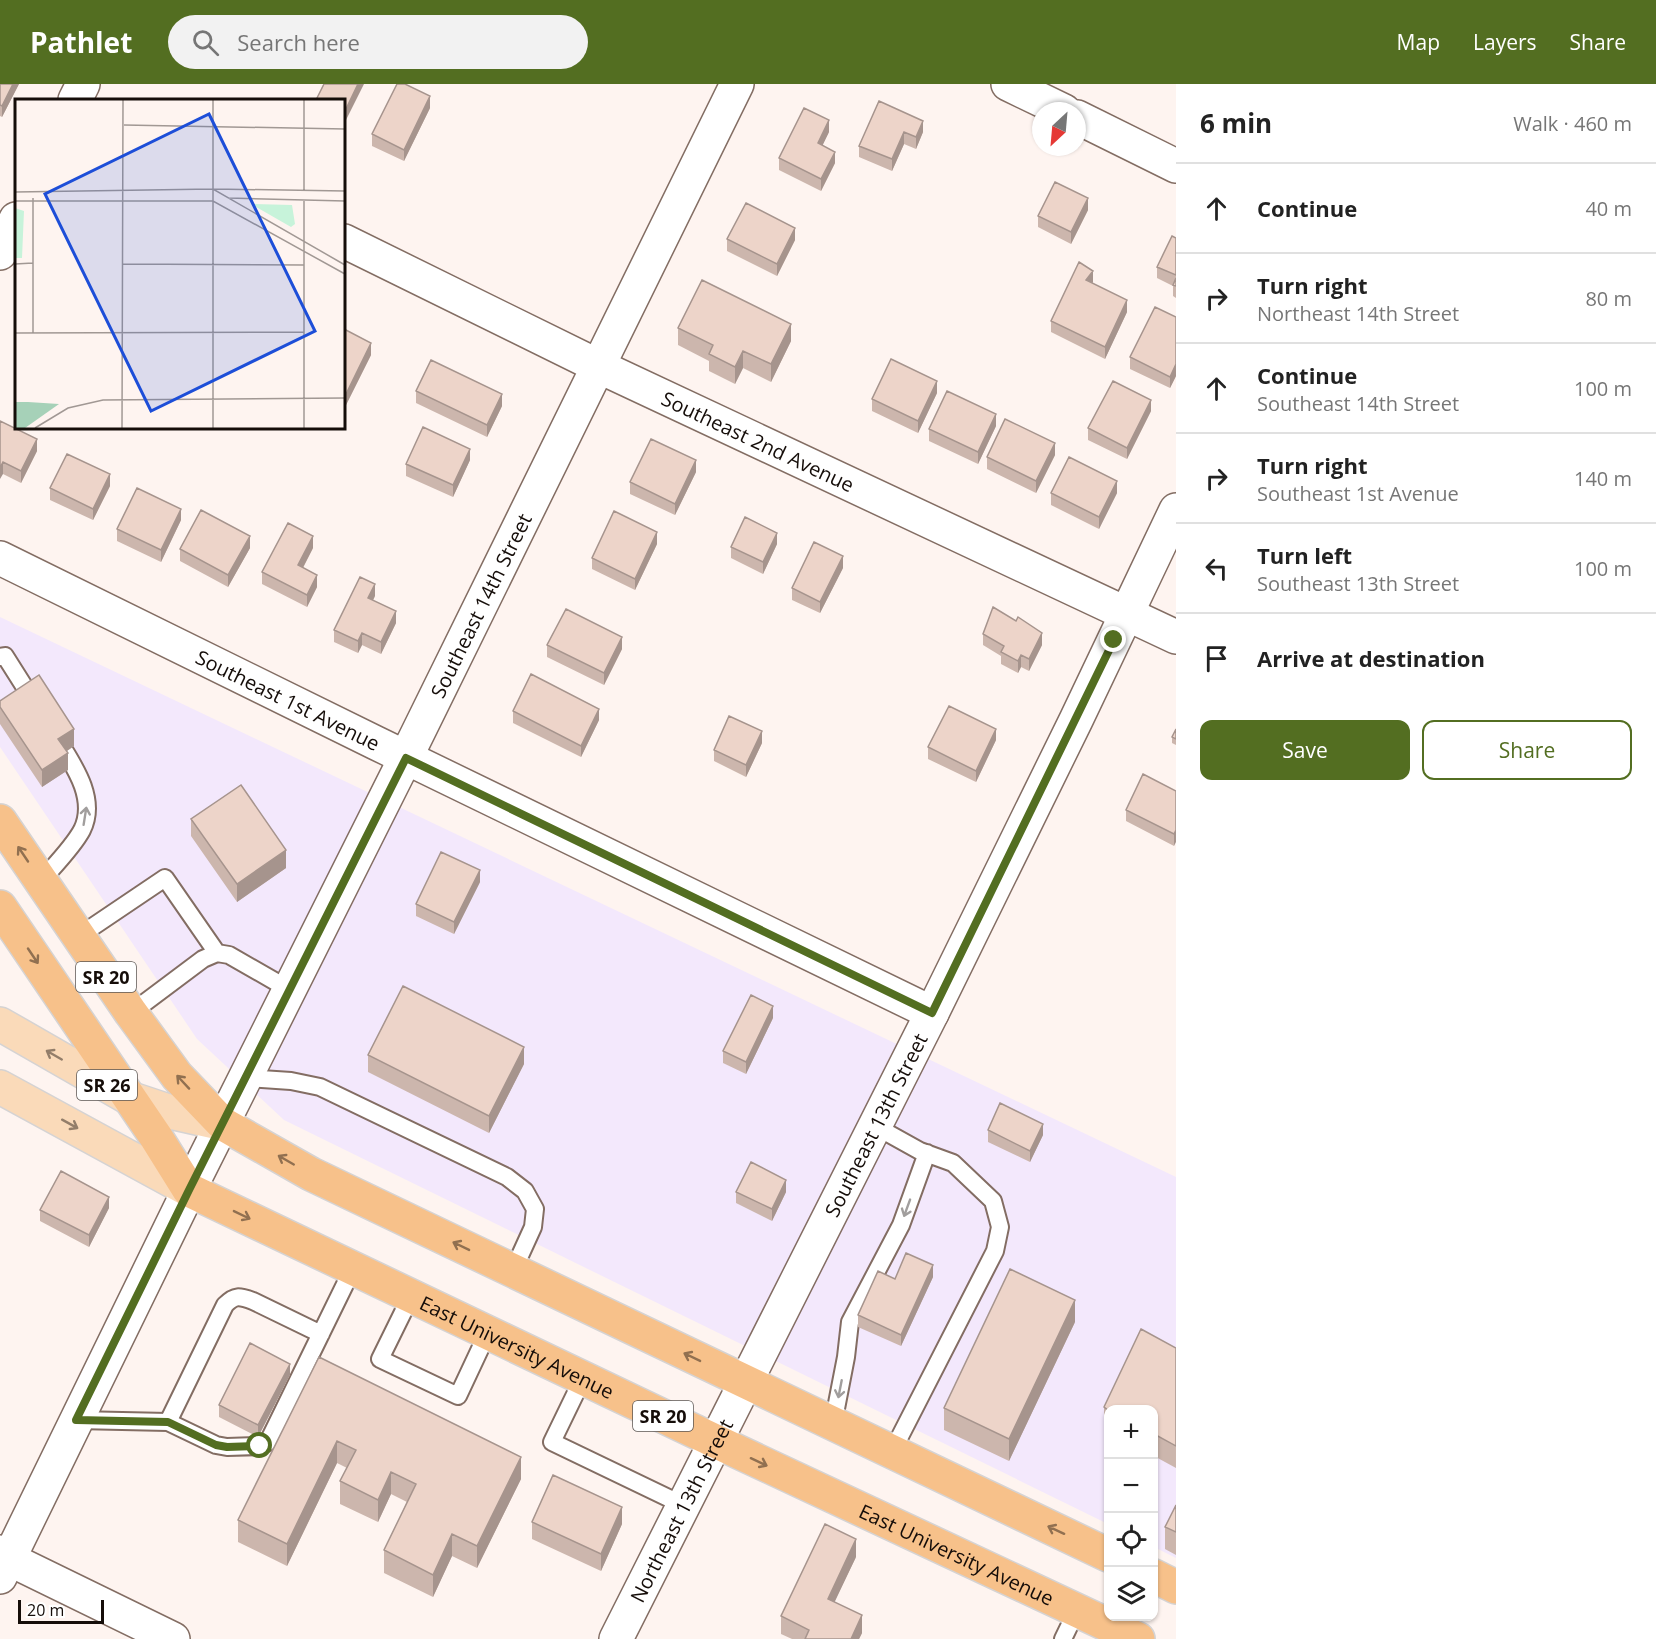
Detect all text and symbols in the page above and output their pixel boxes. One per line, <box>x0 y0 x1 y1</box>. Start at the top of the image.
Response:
search box <box>168 15 588 69</box>
text: Pathlet <box>30 23 132 61</box>
icon: search <box>189 26 222 59</box>
text: Search here <box>237 27 360 57</box>
text: Map <box>1397 28 1440 56</box>
text: Layers <box>1473 28 1537 56</box>
text: Share <box>1570 28 1626 56</box>
inset map <box>15 99 345 429</box>
north arrow <box>1032 102 1086 156</box>
text: 6 min <box>1200 105 1272 141</box>
text: Walk · 460 m <box>1513 110 1632 137</box>
icon: ahead <box>1200 192 1233 225</box>
text: Continue <box>1257 193 1357 223</box>
text: 40 m <box>1585 195 1632 222</box>
text: Turn right <box>1257 270 1368 300</box>
icon: right <box>1200 282 1233 315</box>
text: 80 m <box>1585 285 1632 312</box>
text: Northeast 14th Street <box>1257 300 1459 327</box>
text: Continue <box>1257 360 1357 390</box>
icon: ahead <box>1200 372 1233 405</box>
text: 100 m <box>1574 375 1632 402</box>
street label: Southeast 2nd Avenue <box>658 384 859 498</box>
text: Southeast 14th Street <box>1257 390 1459 417</box>
text: Turn right <box>1257 450 1368 480</box>
icon: right <box>1200 462 1233 495</box>
text: 140 m <box>1574 465 1632 492</box>
text: Southeast 1st Avenue <box>1257 480 1459 507</box>
street label: Southeast 14th Street <box>424 509 537 702</box>
text: Turn left <box>1257 540 1352 570</box>
icon: left <box>1200 552 1233 585</box>
text: 100 m <box>1574 555 1632 582</box>
text: Southeast 13th Street <box>1257 570 1459 597</box>
route end <box>1100 626 1126 652</box>
icon: arrive <box>1200 642 1233 675</box>
street label: Southeast 1st Avenue <box>191 643 385 756</box>
text: Arrive at destination <box>1257 643 1485 673</box>
button: Save <box>1200 720 1410 780</box>
button: Share <box>1422 720 1632 780</box>
one-way arrow <box>79 807 90 827</box>
one-way arrow <box>16 845 29 862</box>
one-way arrow <box>27 947 39 964</box>
road number: SR 20 <box>76 962 136 992</box>
street label: Southeast 13th Street <box>818 1028 933 1221</box>
one-way arrow <box>46 1049 63 1061</box>
road number: SR 26 <box>77 1070 137 1100</box>
one-way arrow <box>176 1075 190 1090</box>
one-way arrow <box>61 1118 78 1130</box>
one-way arrow <box>278 1153 295 1165</box>
one-way arrow <box>900 1198 911 1217</box>
one-way arrow <box>233 1209 251 1221</box>
one-way arrow <box>452 1239 470 1251</box>
street label: East University Avenue <box>416 1289 619 1404</box>
one-way arrow <box>684 1351 702 1363</box>
one-way arrow <box>833 1379 845 1398</box>
road number: SR 20 <box>633 1401 693 1431</box>
map controls <box>1104 1405 1158 1621</box>
button: + <box>1104 1405 1158 1459</box>
street label: Northeast 13th Street <box>623 1414 739 1607</box>
route start <box>246 1432 272 1458</box>
one-way arrow <box>750 1456 768 1468</box>
button: − <box>1104 1459 1158 1513</box>
street label: East University Avenue <box>855 1497 1058 1611</box>
button: locate <box>1104 1513 1158 1567</box>
one-way arrow <box>1047 1523 1065 1535</box>
button: layers <box>1104 1567 1158 1621</box>
scale bar <box>18 1597 104 1624</box>
text: 20 m <box>27 1599 64 1621</box>

